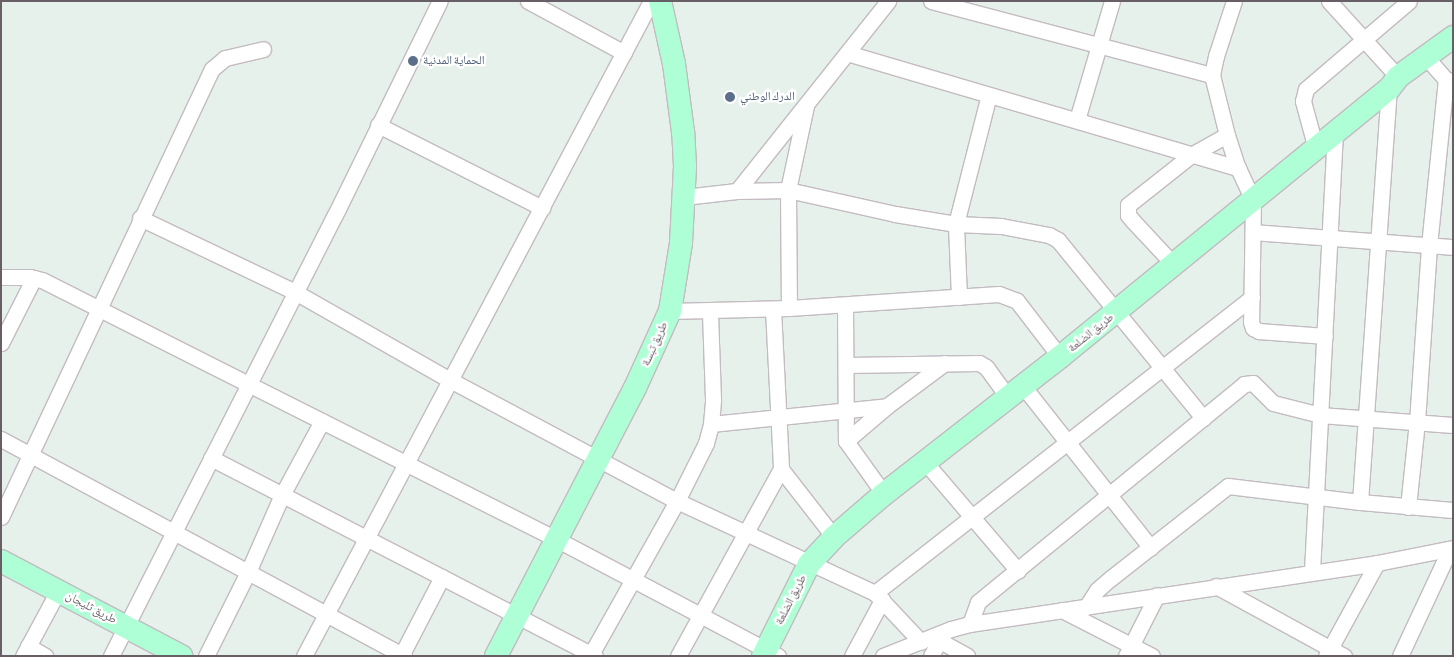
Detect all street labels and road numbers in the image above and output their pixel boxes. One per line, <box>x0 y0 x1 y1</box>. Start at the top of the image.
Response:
street label: طريق الضلعة <box>1065 310 1117 356</box>
street label: طريق تبسة <box>639 319 671 369</box>
street label: طريق الضلعة <box>772 573 810 627</box>
street label: طريق ثليجان <box>63 589 119 627</box>

